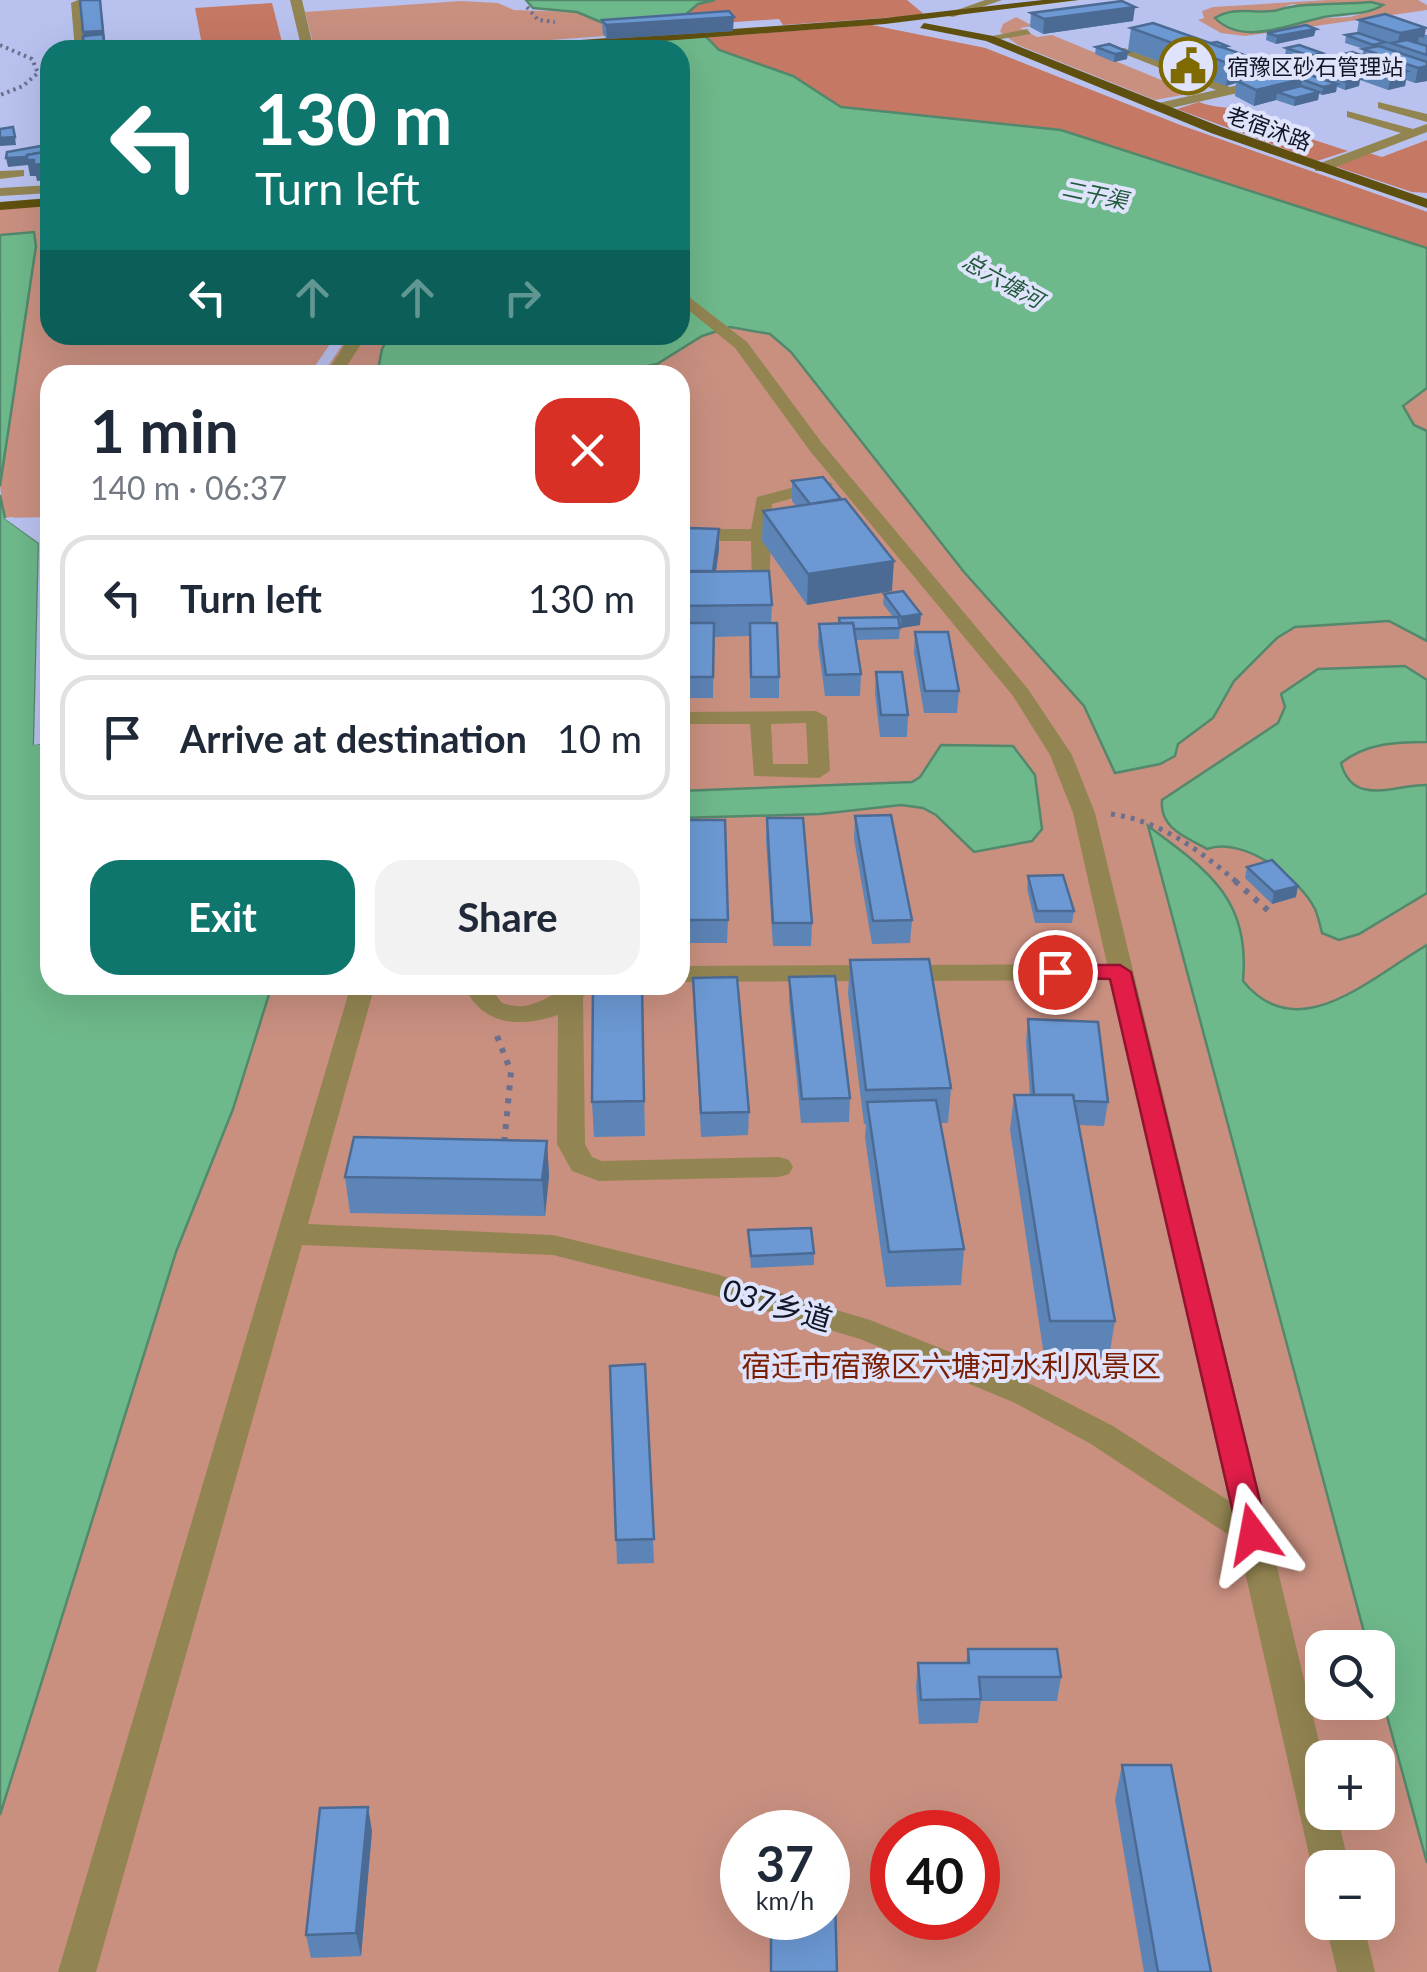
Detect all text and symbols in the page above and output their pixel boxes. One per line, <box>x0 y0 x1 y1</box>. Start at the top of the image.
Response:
public building icon: 宿豫区砂石管理站 <box>1158 36 1218 96</box>
place label: 宿豫区砂石管理站 <box>1227 53 1403 80</box>
text: 130 m <box>255 76 452 160</box>
icon: left <box>90 80 220 210</box>
street label: 老宿沭路 <box>1223 100 1315 156</box>
text: Turn left <box>255 161 420 215</box>
water label: 二干渠 <box>1060 174 1133 215</box>
water label: 总六塘河 <box>958 247 1052 315</box>
icon: left <box>180 270 235 325</box>
icon: ahead <box>285 270 340 325</box>
icon: ahead <box>390 270 445 325</box>
icon: right <box>495 270 550 325</box>
text: 1 min <box>90 394 239 466</box>
button: close <box>535 398 640 503</box>
text: 140 m · 06:37 <box>90 468 287 507</box>
icon: left <box>95 570 150 625</box>
text: Turn left <box>180 575 322 621</box>
text: 130 m <box>528 575 635 621</box>
icon: arrive <box>95 710 150 765</box>
text: Arrive at destination <box>180 715 527 761</box>
text: 10 m <box>557 715 642 761</box>
button: Exit <box>90 860 355 975</box>
button: Share <box>375 860 640 975</box>
pin <box>1013 930 1098 1015</box>
icon: arrive <box>1028 945 1083 1000</box>
street label: 037乡道 <box>719 1270 837 1338</box>
park label: 宿迁市宿豫区六塘河水利风景区 <box>741 1347 1161 1383</box>
position arrow <box>1201 1482 1305 1586</box>
map controls <box>1305 1630 1395 1940</box>
button: search <box>1305 1630 1395 1720</box>
button: + <box>1305 1740 1395 1830</box>
speed limit sign: 40 <box>870 1810 1000 1940</box>
text: 37 <box>756 1833 814 1893</box>
button: − <box>1305 1850 1395 1940</box>
text: km/h <box>756 1885 814 1915</box>

